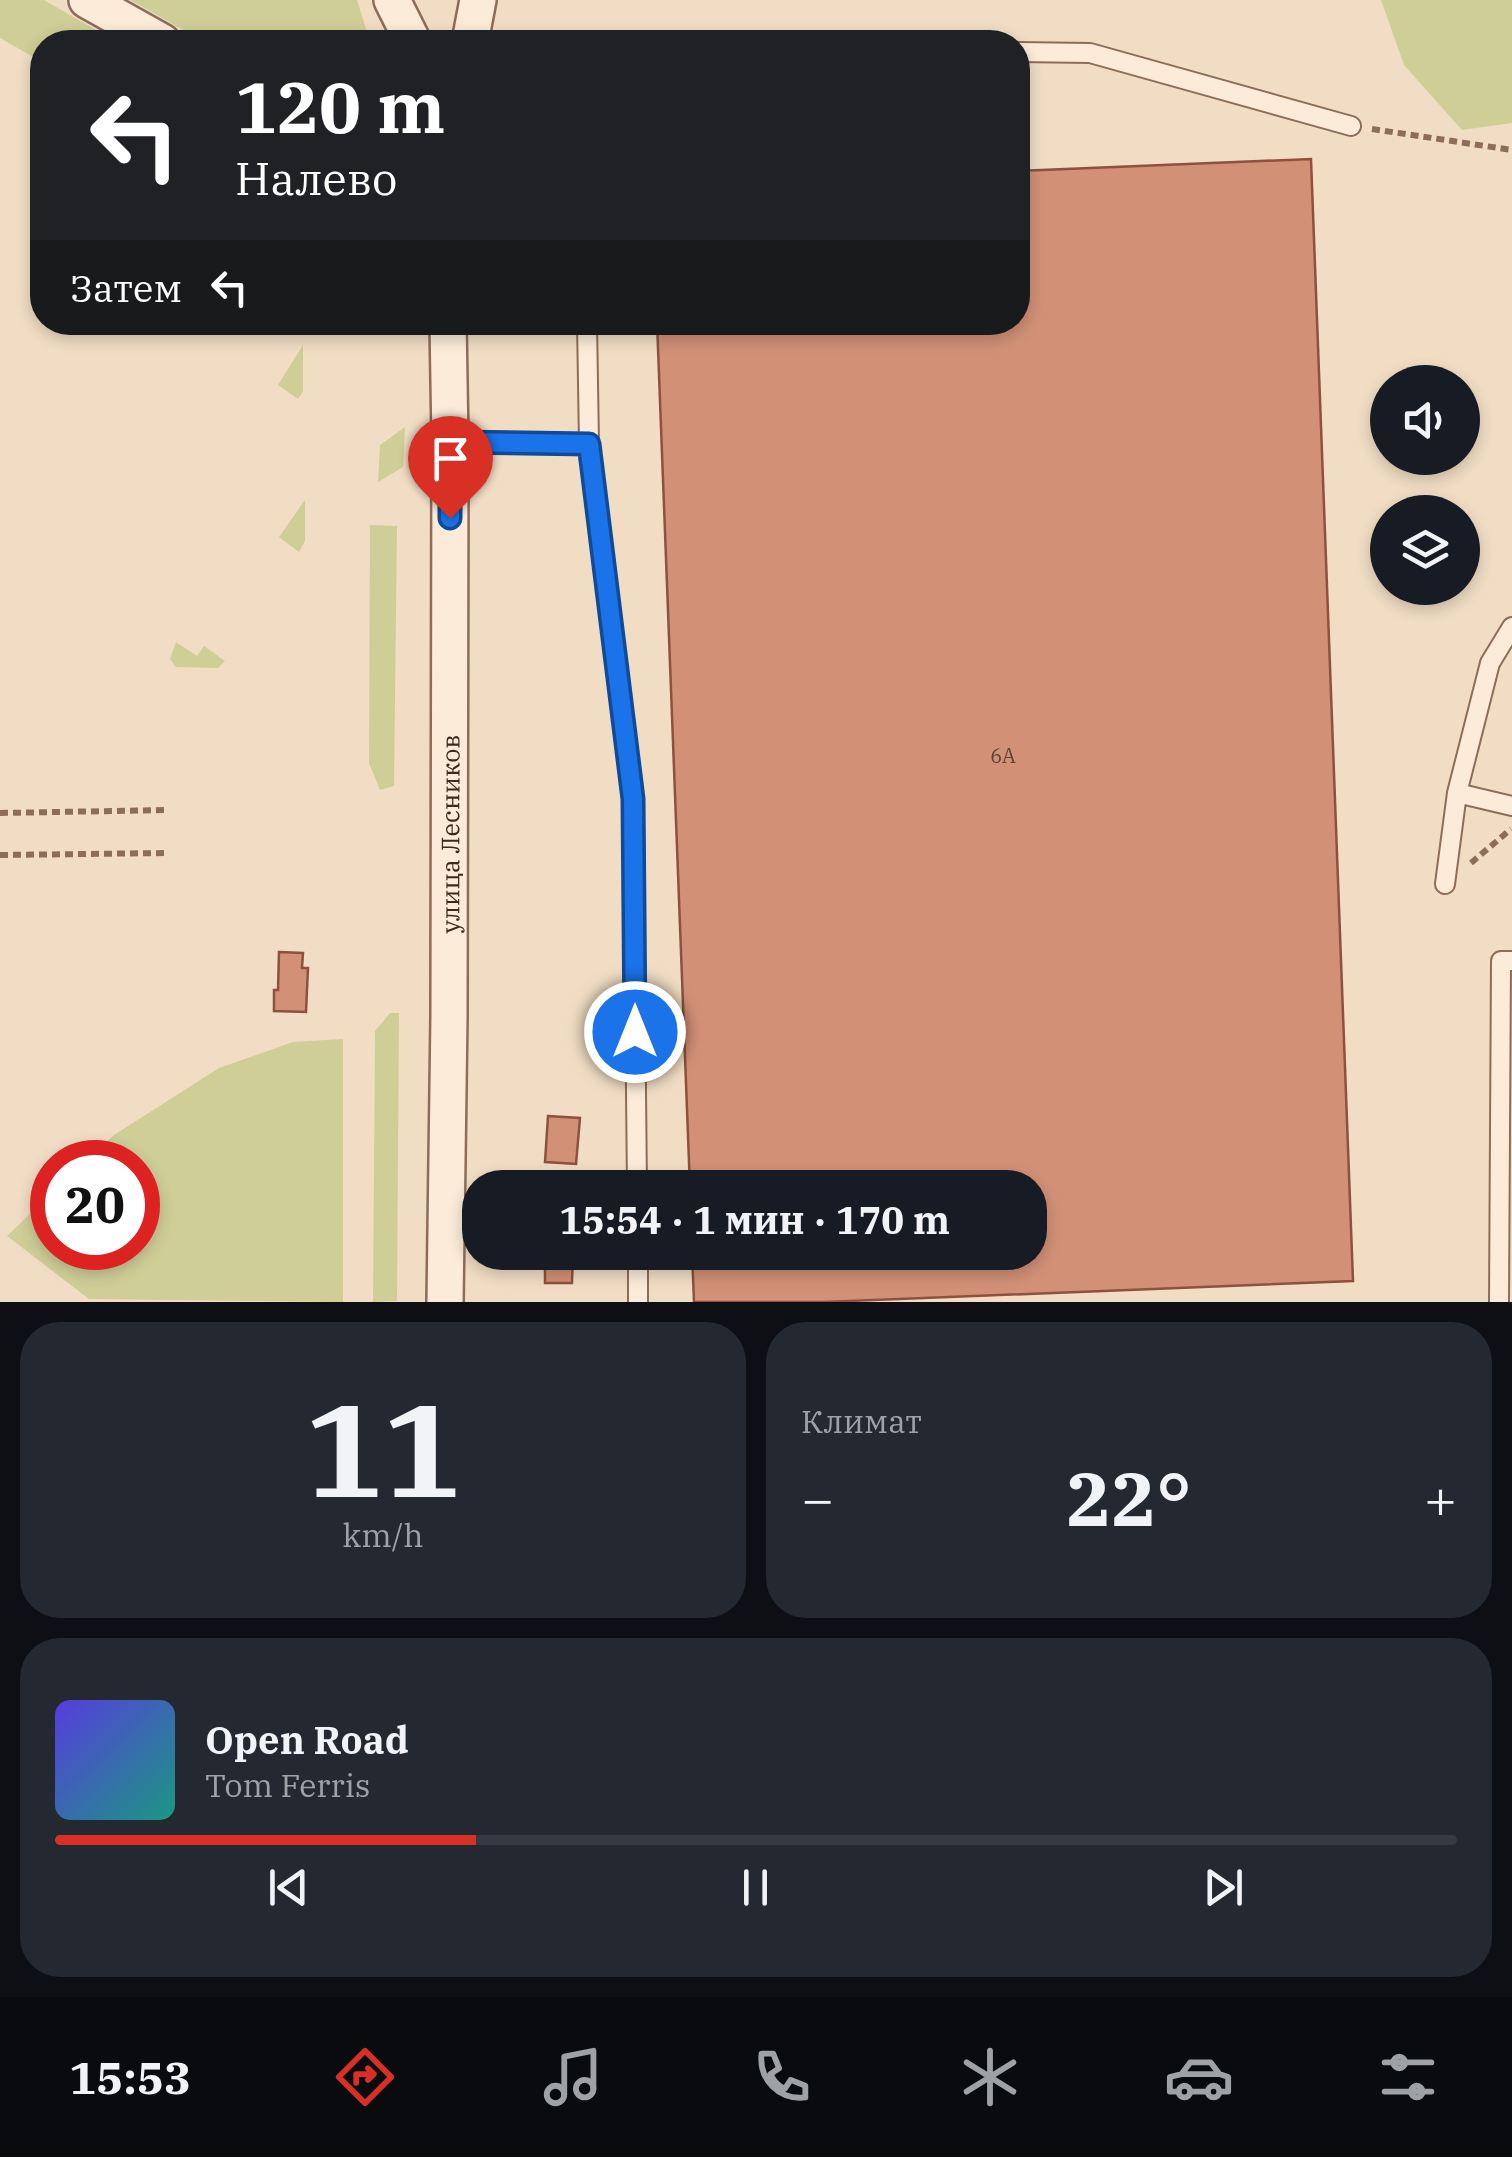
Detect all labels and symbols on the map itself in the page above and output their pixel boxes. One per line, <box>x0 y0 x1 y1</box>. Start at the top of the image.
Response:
pin <box>408 416 493 519</box>
street label: улица Лесников <box>433 735 466 933</box>
house number: 6А <box>990 742 1016 769</box>
position arrow <box>583 980 687 1084</box>
speed limit sign: 20 <box>30 1140 160 1270</box>

